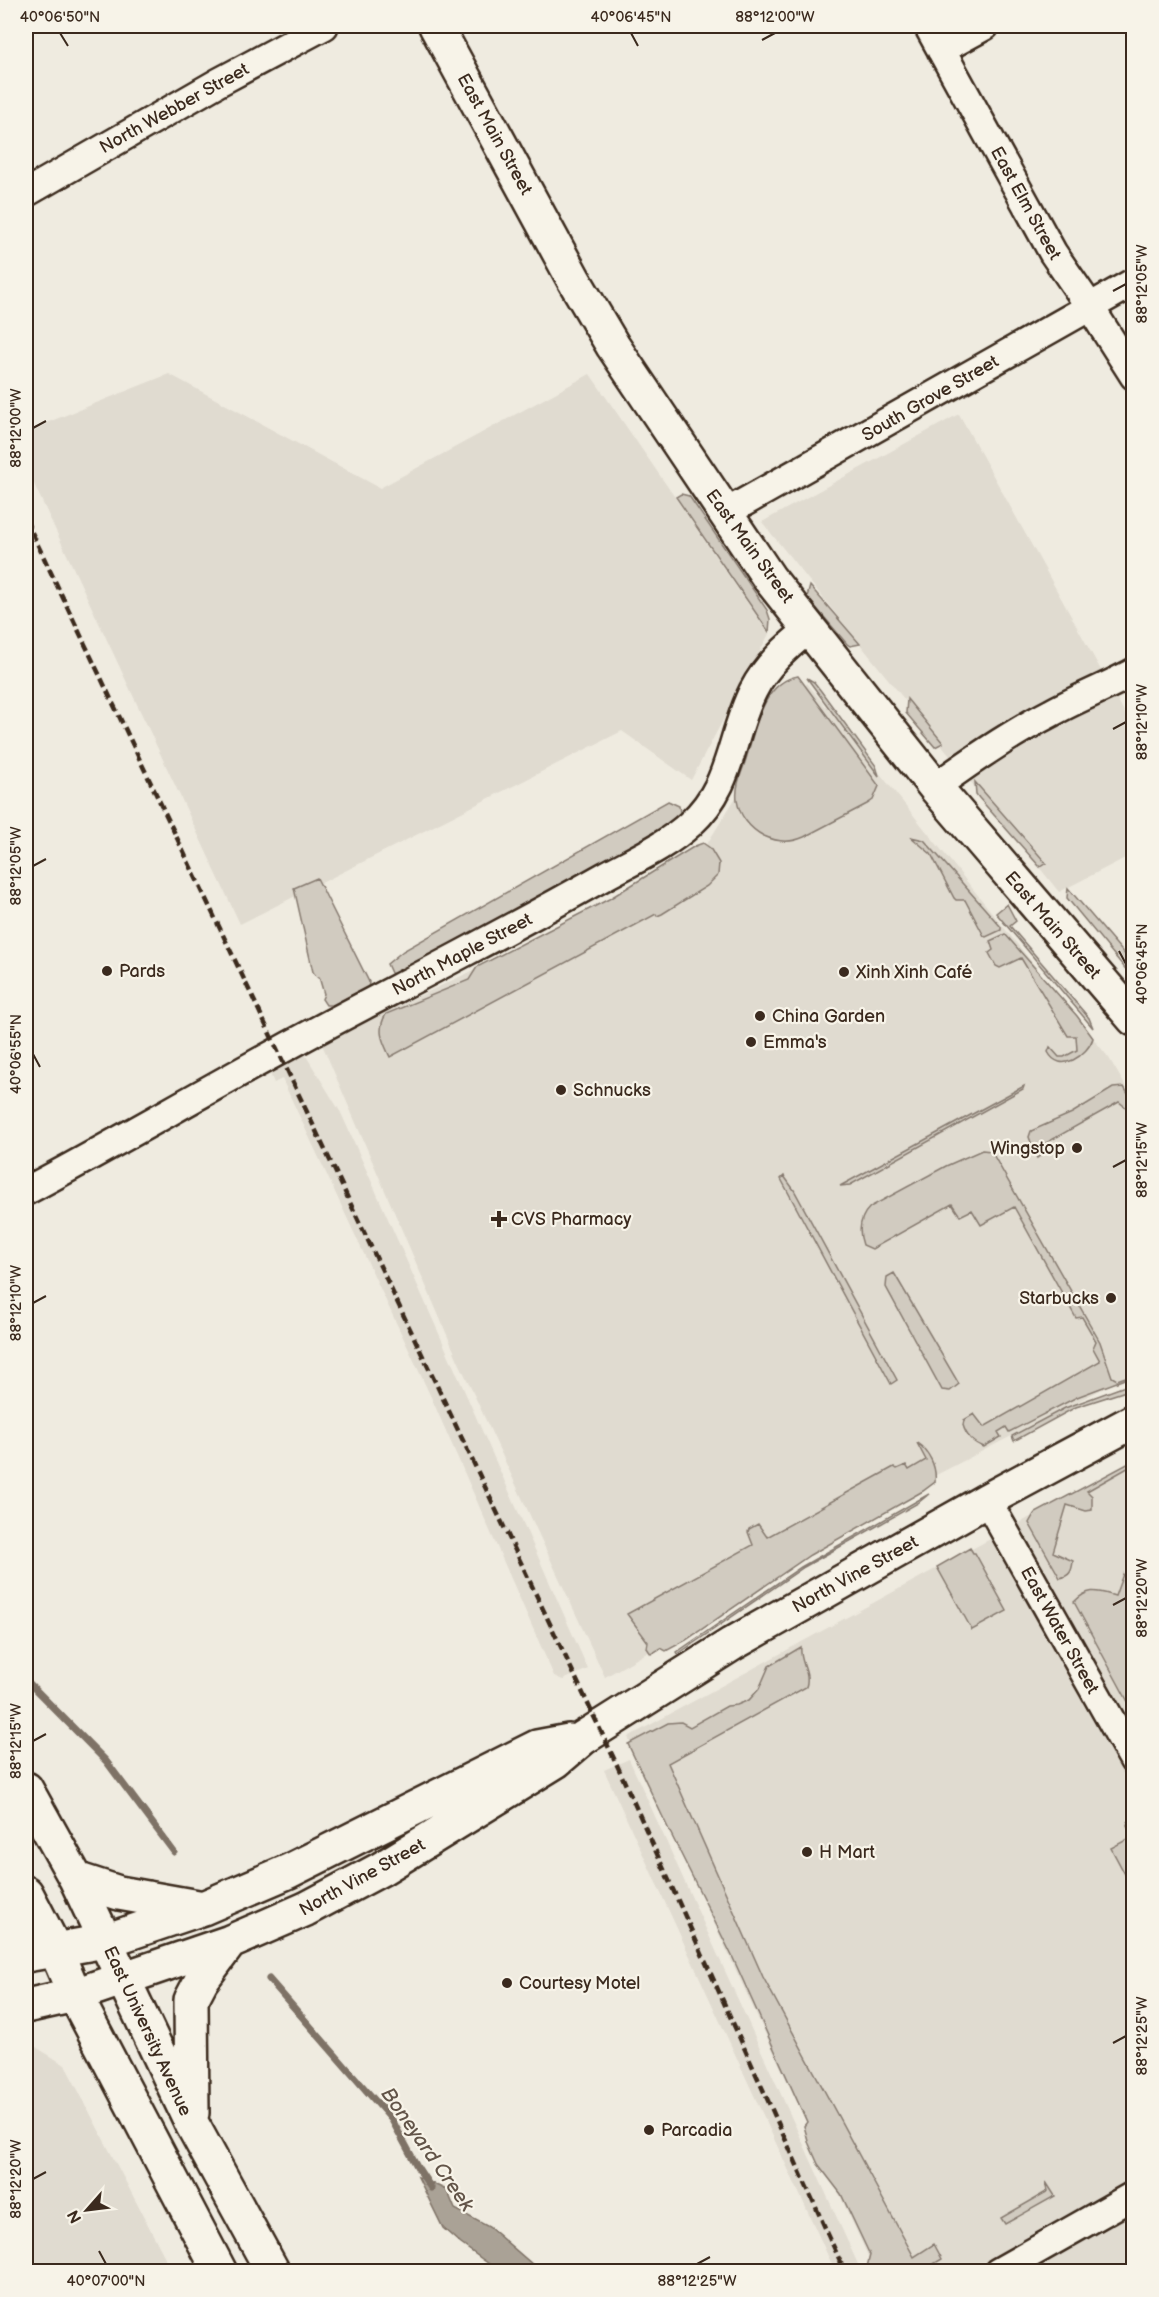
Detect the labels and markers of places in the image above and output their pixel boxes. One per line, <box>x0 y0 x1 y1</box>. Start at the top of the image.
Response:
place label: Pards <box>119 961 165 982</box>
place label: Xinh Xinh Café <box>855 962 973 983</box>
marker: Pards <box>100 964 114 978</box>
marker: Xinh Xinh Café <box>837 965 851 979</box>
place label: China Garden <box>772 1006 885 1027</box>
marker: China Garden <box>753 1009 767 1023</box>
place label: Emma's <box>763 1032 827 1053</box>
marker: Emma's <box>744 1035 758 1049</box>
place label: Schnucks <box>573 1080 651 1101</box>
marker: Schnucks <box>554 1083 568 1097</box>
place label: Wingstop <box>990 1138 1065 1159</box>
marker: Wingstop <box>1070 1141 1084 1155</box>
place label: CVS Pharmacy <box>511 1209 632 1230</box>
marker: CVS Pharmacy <box>492 1212 506 1226</box>
place label: Starbucks <box>1019 1288 1099 1309</box>
marker: Starbucks <box>1104 1291 1118 1305</box>
place label: H Mart <box>819 1842 875 1863</box>
marker: H Mart <box>800 1845 814 1859</box>
place label: Courtesy Motel <box>519 1973 640 1994</box>
marker: Courtesy Motel <box>500 1976 514 1990</box>
place label: Parcadia <box>661 2120 732 2141</box>
marker: Parcadia <box>642 2123 656 2137</box>

